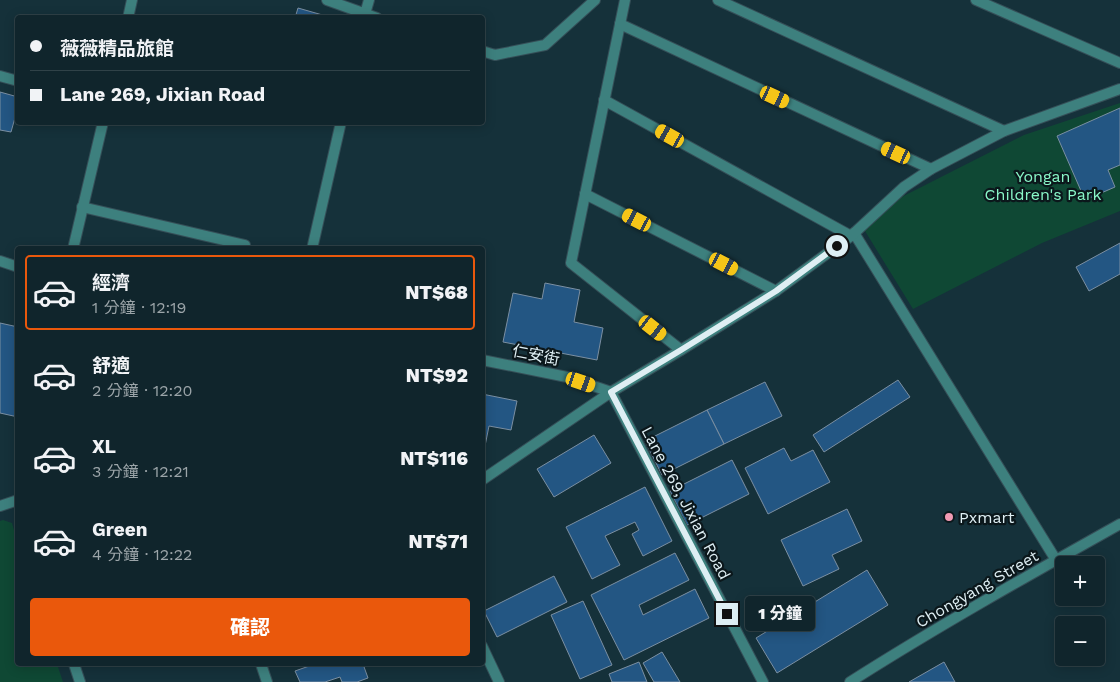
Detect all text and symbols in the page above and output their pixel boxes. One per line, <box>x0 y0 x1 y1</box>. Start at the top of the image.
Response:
text: 薇薇精品旅館 <box>60 37 174 60</box>
text: Lane 269, Jixian Road <box>60 83 265 106</box>
car <box>758 84 791 110</box>
car <box>653 122 686 150</box>
car <box>879 140 912 166</box>
park label: Yongan Children's Park <box>985 167 1101 204</box>
car <box>620 207 653 233</box>
route start <box>826 235 848 257</box>
car <box>707 251 740 277</box>
icon: car <box>32 270 77 315</box>
text: 經濟 <box>92 271 130 294</box>
text: NT$68 <box>405 281 468 304</box>
text: 1 分鐘 · 12:19 <box>92 298 186 317</box>
car <box>636 313 669 343</box>
street label: 仁安街 <box>511 341 561 369</box>
icon: car <box>32 353 77 398</box>
text: 舒適 <box>92 354 130 377</box>
text: NT$92 <box>406 364 468 387</box>
car <box>564 370 597 394</box>
text: 2 分鐘 · 12:20 <box>92 381 193 400</box>
street label: Lane 269, Jixian Road <box>638 423 734 583</box>
text: XL <box>92 435 116 458</box>
icon: car <box>32 436 77 481</box>
text: NT$116 <box>400 447 468 470</box>
text: 3 分鐘 · 12:21 <box>92 462 189 481</box>
place label: Pxmart <box>959 508 1015 527</box>
marker: Pxmart <box>943 511 955 523</box>
text: Green <box>92 518 148 541</box>
icon: car <box>32 519 77 564</box>
text: NT$71 <box>409 530 468 553</box>
text: 4 分鐘 · 12:22 <box>92 545 192 564</box>
street label: Chongyang Street <box>912 546 1042 632</box>
map controls <box>1055 556 1105 666</box>
button: + <box>1055 556 1105 606</box>
callout: 1 分鐘 <box>744 596 814 632</box>
button: 確認 <box>30 598 470 656</box>
route end <box>716 603 738 625</box>
text: 1 分鐘 <box>758 604 802 623</box>
button: − <box>1055 616 1105 666</box>

